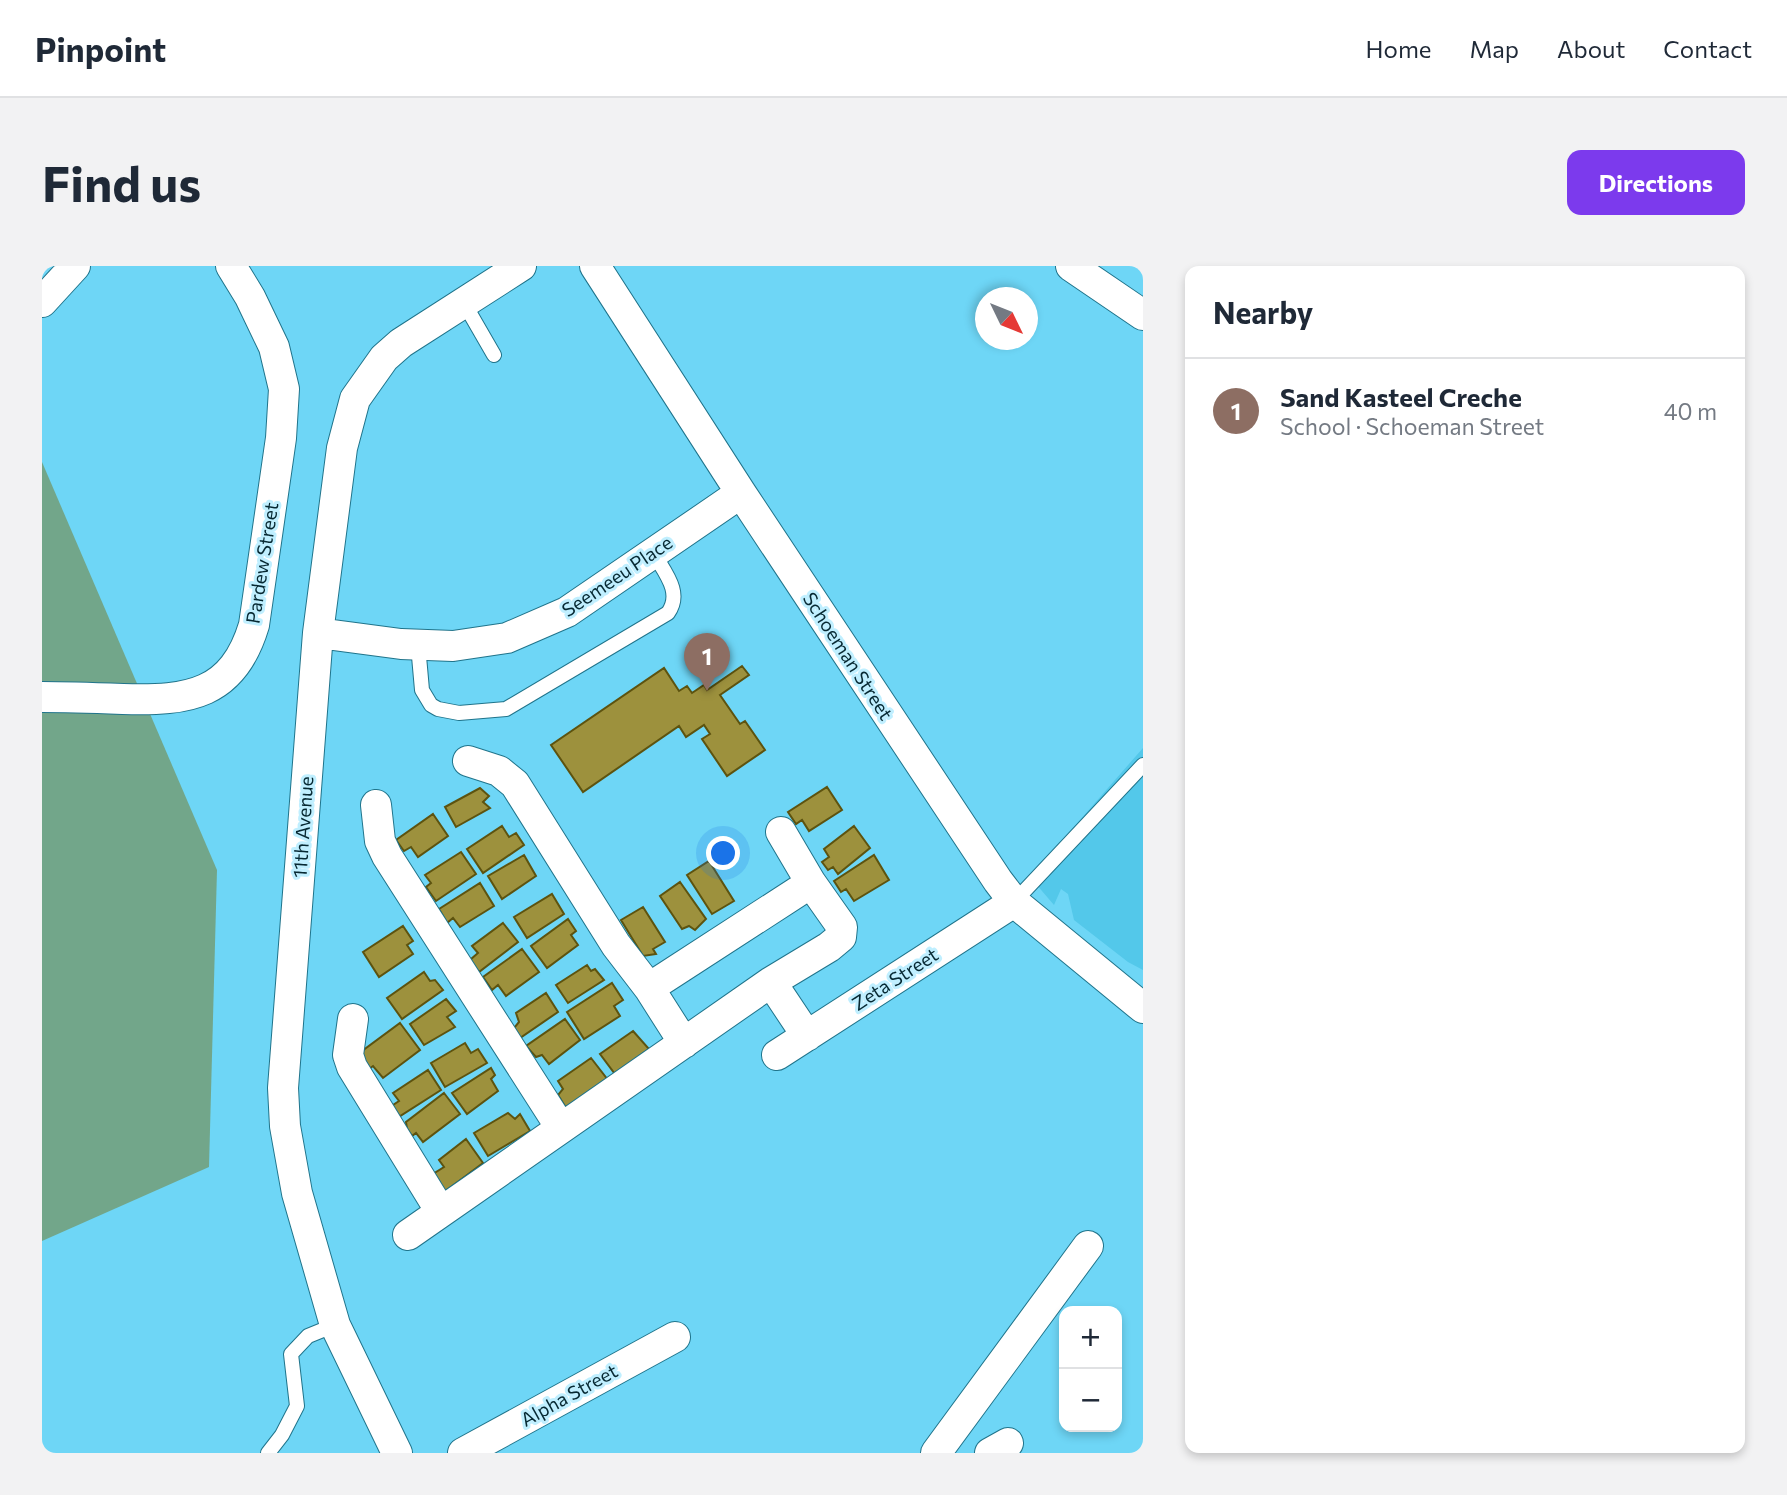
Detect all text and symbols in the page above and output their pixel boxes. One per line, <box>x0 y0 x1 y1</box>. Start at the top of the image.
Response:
text: Pinpoint <box>35 28 166 69</box>
text: Home <box>1366 34 1432 63</box>
text: Map <box>1470 34 1519 63</box>
text: About <box>1557 34 1625 63</box>
text: Contact <box>1663 34 1752 63</box>
button: Directions <box>1567 150 1745 215</box>
text: Find us <box>42 152 201 212</box>
north arrow <box>975 287 1038 350</box>
text: Nearby <box>1213 293 1313 330</box>
text: Sand Kasteel Creche <box>1280 381 1522 412</box>
text: 1 <box>1231 397 1241 425</box>
text: 40 m <box>1664 397 1717 425</box>
text: School · Schoeman Street <box>1280 412 1544 440</box>
street label: Pardew Street <box>241 500 282 625</box>
street label: Seemeeu Place <box>557 530 676 621</box>
street label: Schoeman Street <box>799 588 898 724</box>
pin: 1 <box>684 633 730 691</box>
street label: 11th Avenue <box>287 775 318 879</box>
your location <box>706 836 740 870</box>
street label: Zeta Street <box>847 942 942 1015</box>
map controls <box>1059 1306 1122 1432</box>
button: + <box>1059 1306 1122 1369</box>
street label: Alpha Street <box>516 1358 621 1431</box>
button: − <box>1059 1369 1122 1432</box>

